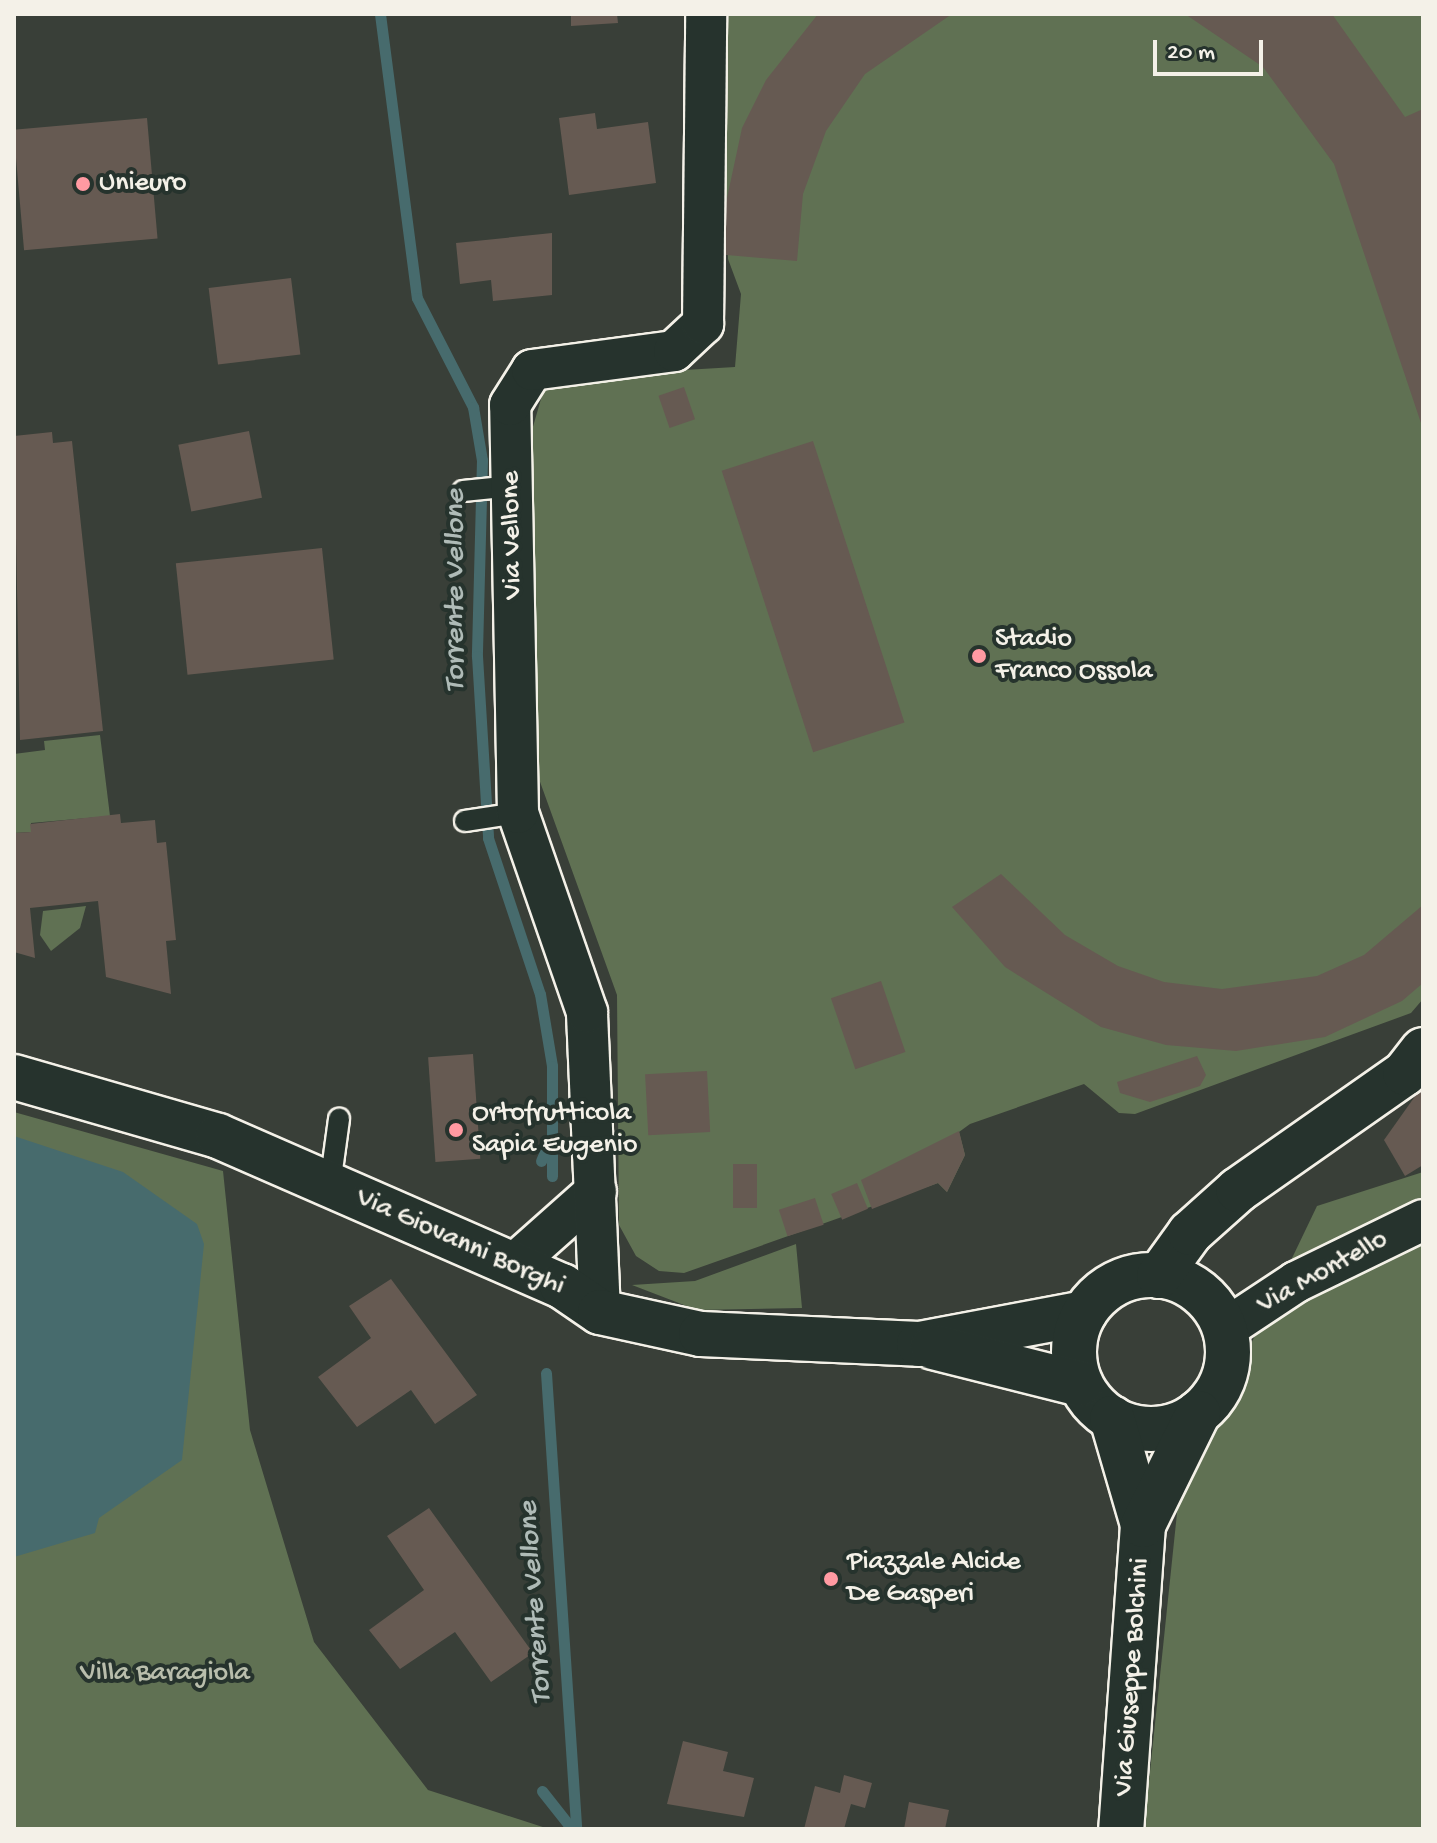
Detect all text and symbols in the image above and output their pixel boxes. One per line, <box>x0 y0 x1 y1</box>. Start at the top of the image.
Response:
scale bar <box>1157 24 1267 74</box>
text: 20 m <box>1167 39 1215 68</box>
place label: Unieuro <box>99 167 187 201</box>
marker: Unieuro <box>74 175 92 193</box>
street label: Via Vellone <box>495 470 531 600</box>
water label: Torrente Vellone <box>439 489 475 693</box>
place label: Stadio Franco Ossola <box>995 623 1152 689</box>
marker: Stadio Franco Ossola <box>970 647 988 665</box>
place label: Ortofrutticola Sapia Eugenio <box>472 1097 637 1163</box>
marker: Ortofrutticola Sapia Eugenio <box>447 1121 465 1139</box>
street label: Via Giovanni Borghi <box>350 1182 570 1304</box>
street label: Via Montello <box>1252 1223 1394 1323</box>
water label: Torrente Vellone <box>512 1500 562 1706</box>
place label: Piazzale Alcide De Gasperi <box>847 1546 1021 1612</box>
street label: Via Giuseppe Bolchini <box>1108 1557 1158 1797</box>
marker: Piazzale Alcide De Gasperi <box>822 1570 840 1588</box>
park label: Villa Baragiola <box>80 1657 250 1691</box>

